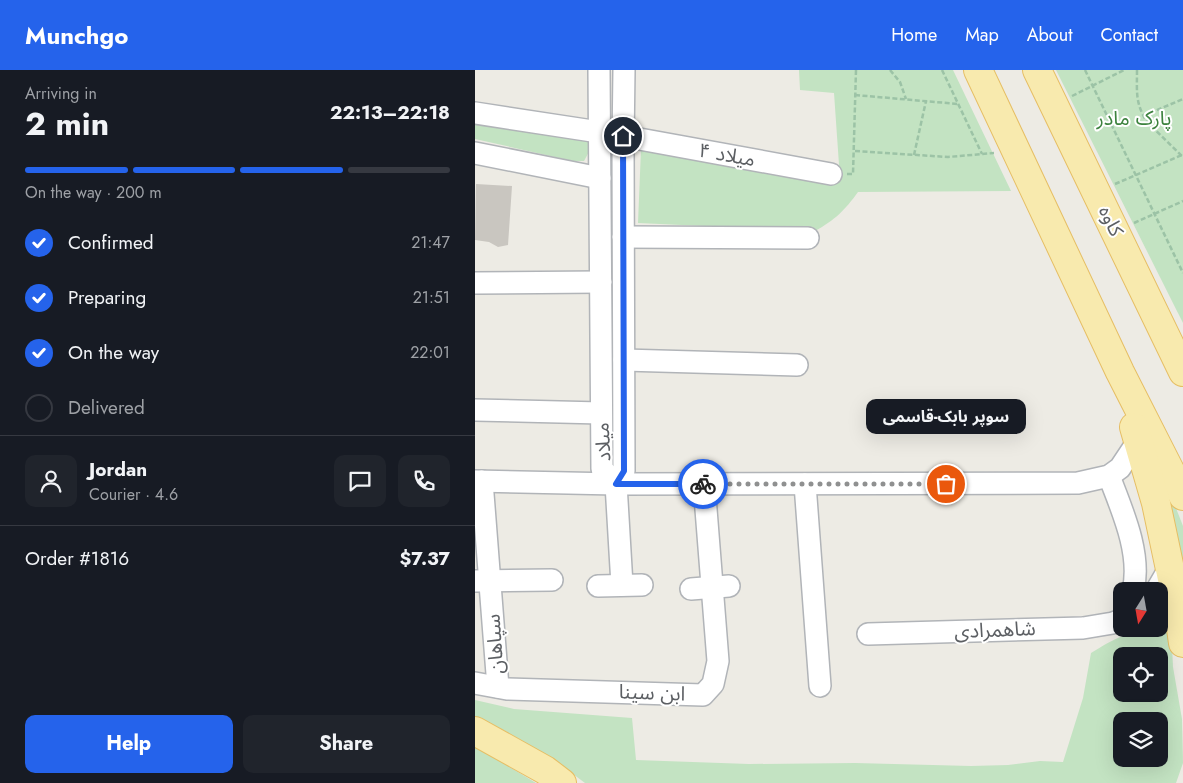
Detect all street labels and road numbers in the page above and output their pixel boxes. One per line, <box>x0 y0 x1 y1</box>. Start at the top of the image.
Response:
street label: میلاد ۴ <box>696 136 758 174</box>
street label: کاوه <box>1091 201 1131 242</box>
street label: میلاد <box>587 422 619 462</box>
street label: سپاهان <box>478 613 512 675</box>
street label: شاهمرادی <box>954 614 1036 646</box>
street label: ابن سینا <box>618 677 686 709</box>

